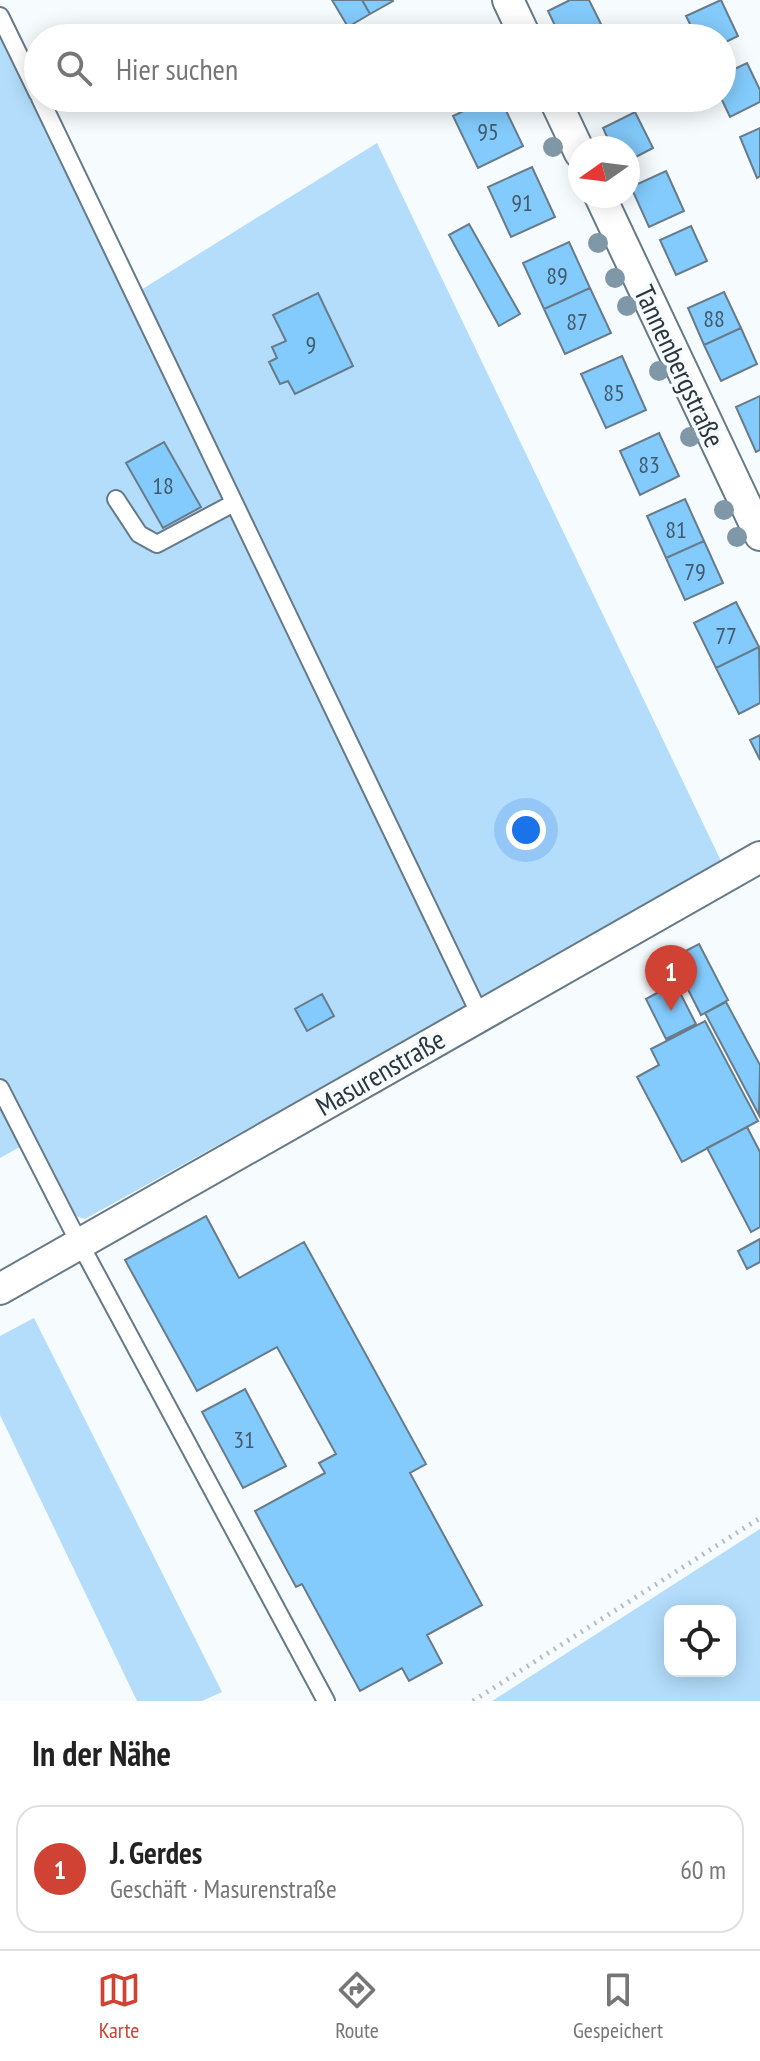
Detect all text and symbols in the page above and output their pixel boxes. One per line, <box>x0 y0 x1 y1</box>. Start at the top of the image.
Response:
search box <box>24 24 736 112</box>
icon: search <box>52 46 96 90</box>
text: Hier suchen <box>116 49 238 88</box>
house number: 95 <box>477 116 499 147</box>
north arrow <box>568 136 640 208</box>
house number: 91 <box>511 187 533 218</box>
house number: 89 <box>546 260 568 291</box>
street label: Tannenbergstraße <box>626 279 734 453</box>
house number: 88 <box>703 303 725 334</box>
house number: 87 <box>566 306 588 337</box>
house number: 9 <box>306 329 316 360</box>
house number: 85 <box>603 377 625 408</box>
house number: 83 <box>638 449 660 480</box>
house number: 18 <box>152 470 174 501</box>
house number: 81 <box>665 514 687 545</box>
house number: 79 <box>684 556 706 587</box>
house number: 77 <box>715 620 737 651</box>
your location <box>506 810 546 850</box>
pin: 1 <box>645 945 697 1011</box>
street label: Masurenstraße <box>309 1020 451 1124</box>
house number: 31 <box>233 1424 255 1455</box>
map controls <box>664 1605 736 1677</box>
button: locate <box>664 1605 736 1677</box>
text: In der Nähe <box>32 1731 171 1775</box>
text: J. Gerdes <box>110 1833 202 1872</box>
text: 1 <box>54 1853 66 1886</box>
text: 60 m <box>680 1853 726 1886</box>
text: Geschäft · Masurenstraße <box>110 1872 337 1905</box>
tab: Karte <box>97 1968 141 2044</box>
tab: Route <box>335 1968 379 2044</box>
tab: Gespeichert <box>573 1968 663 2044</box>

